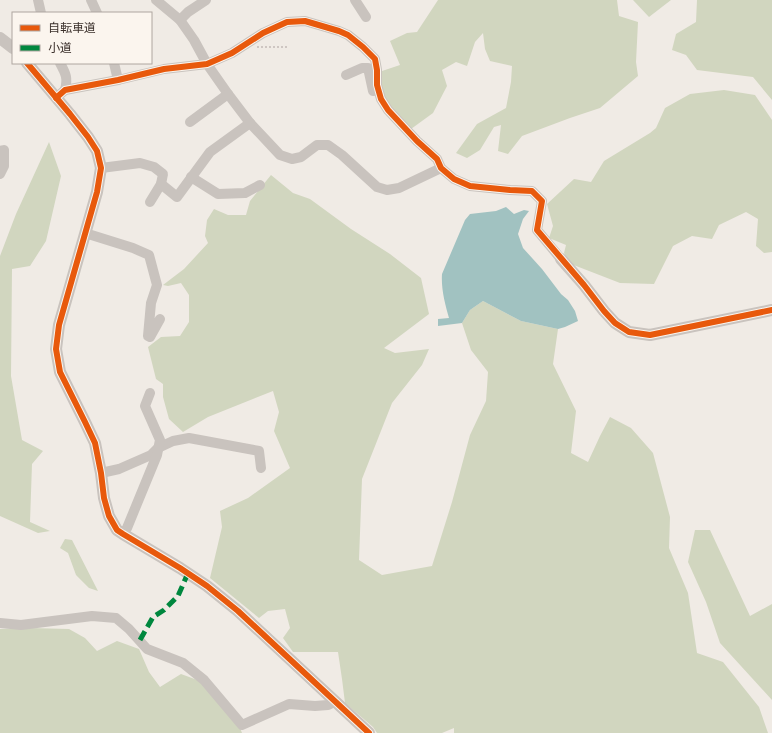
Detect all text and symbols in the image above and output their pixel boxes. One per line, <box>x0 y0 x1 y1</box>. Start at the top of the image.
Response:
legend <box>12 12 152 64</box>
text: 自転車道 <box>48 21 96 36</box>
text: 小道 <box>48 41 72 56</box>

